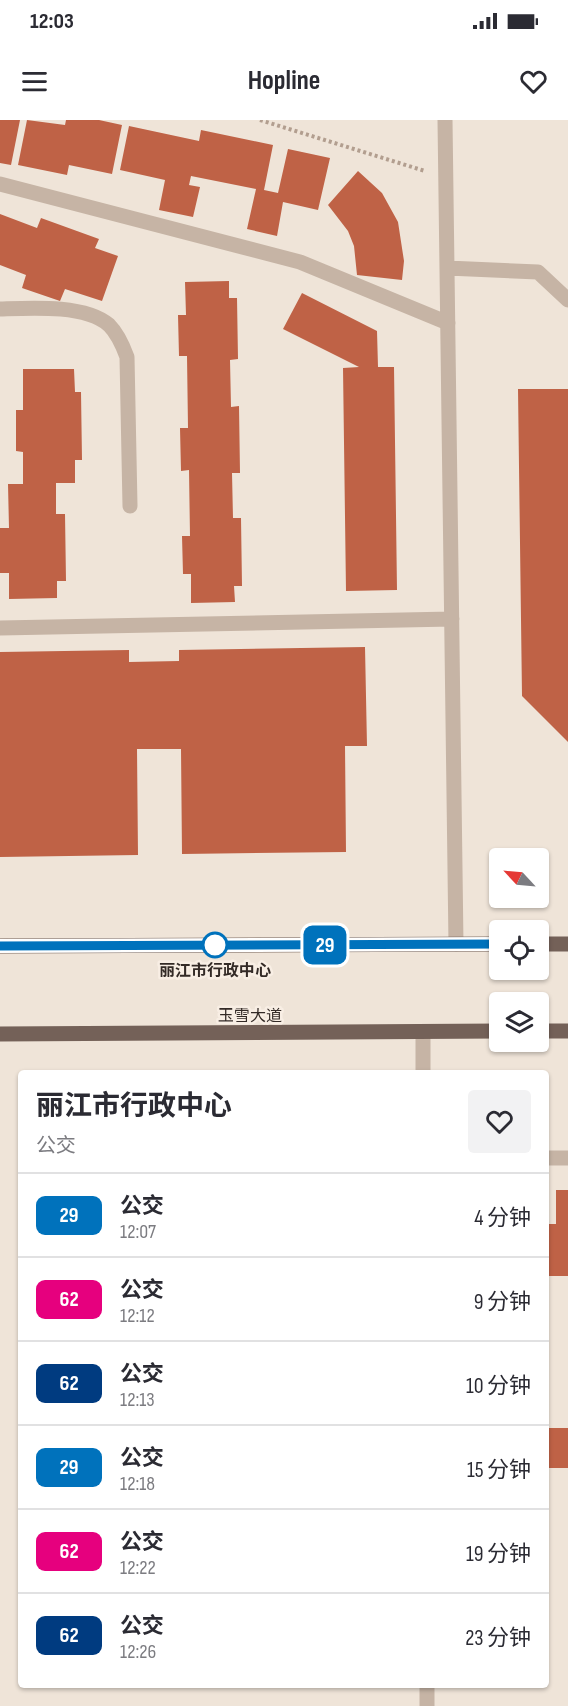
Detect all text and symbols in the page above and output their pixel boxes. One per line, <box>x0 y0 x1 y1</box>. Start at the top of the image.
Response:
text: 12:03 <box>30 8 74 35</box>
icon: menu <box>18 65 51 98</box>
text: Hopline <box>248 65 320 97</box>
icon: heart <box>517 65 550 98</box>
north arrow <box>489 848 549 908</box>
map controls <box>489 848 549 1052</box>
button: locate <box>489 920 549 980</box>
line badge: 29 <box>298 926 352 964</box>
marker: 丽江市行政中心 <box>202 932 228 958</box>
text: 29 <box>315 933 335 958</box>
place label: 丽江市行政中心 <box>159 962 271 981</box>
button: layers <box>489 992 549 1052</box>
street label: 玉雪大道 <box>218 1007 282 1026</box>
text: 丽江市行政中心 <box>36 1090 232 1123</box>
button: heart <box>468 1090 531 1153</box>
text: 公交 <box>36 1134 76 1158</box>
text: 公交 <box>120 1193 164 1220</box>
text: 29 <box>59 1203 79 1228</box>
text: 4 分钟 <box>474 1205 531 1232</box>
text: 12:07 <box>120 1220 156 1244</box>
text: 公交 <box>120 1277 164 1304</box>
text: 62 <box>59 1287 79 1312</box>
text: 9 分钟 <box>474 1289 531 1316</box>
text: 12:12 <box>120 1304 155 1328</box>
text: 公交 <box>120 1361 164 1388</box>
text: 62 <box>59 1371 79 1396</box>
text: 10 分钟 <box>466 1373 531 1400</box>
text: 12:13 <box>120 1388 155 1412</box>
text: 公交 <box>120 1445 164 1472</box>
text: 29 <box>59 1455 79 1480</box>
text: 15 分钟 <box>467 1457 531 1484</box>
text: 12:18 <box>120 1472 155 1496</box>
text: 公交 <box>120 1529 164 1556</box>
text: 62 <box>59 1539 79 1564</box>
text: 19 分钟 <box>466 1541 531 1568</box>
text: 12:22 <box>120 1556 156 1580</box>
text: 公交 <box>120 1613 164 1640</box>
text: 62 <box>59 1623 79 1648</box>
text: 23 分钟 <box>465 1625 531 1652</box>
text: 12:26 <box>120 1640 156 1664</box>

